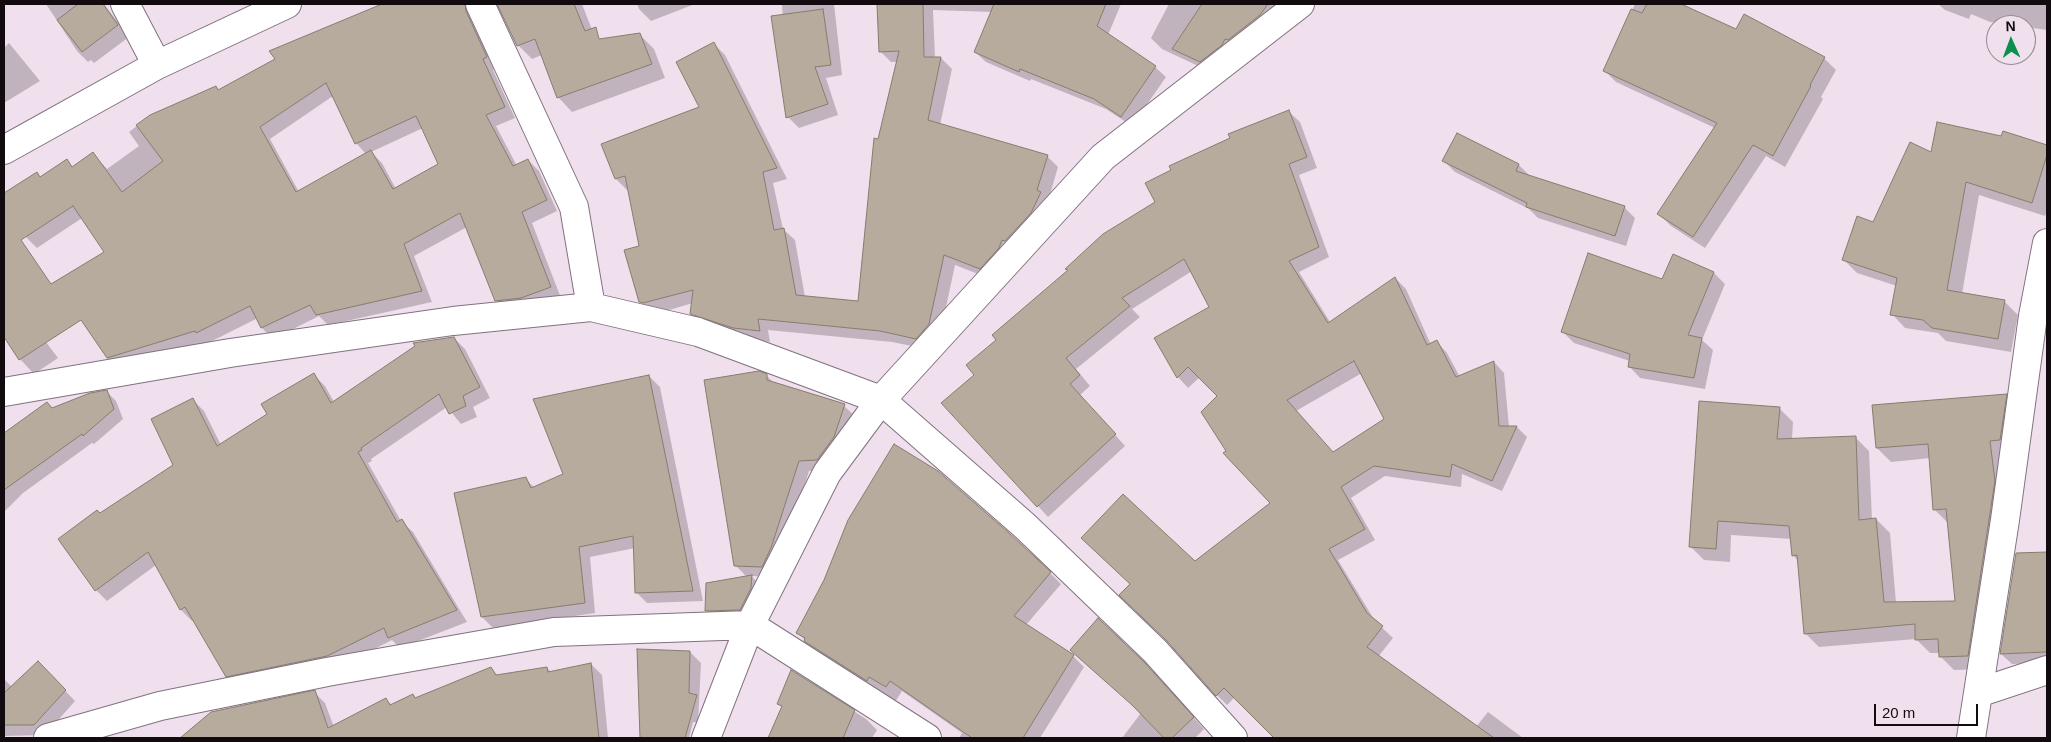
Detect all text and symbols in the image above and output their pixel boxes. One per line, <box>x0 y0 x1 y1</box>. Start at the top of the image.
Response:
north arrow <box>1986 15 2036 65</box>
text: N <box>2005 18 2016 34</box>
scale bar <box>1876 694 1980 726</box>
text: 20 m <box>1882 704 1915 721</box>

